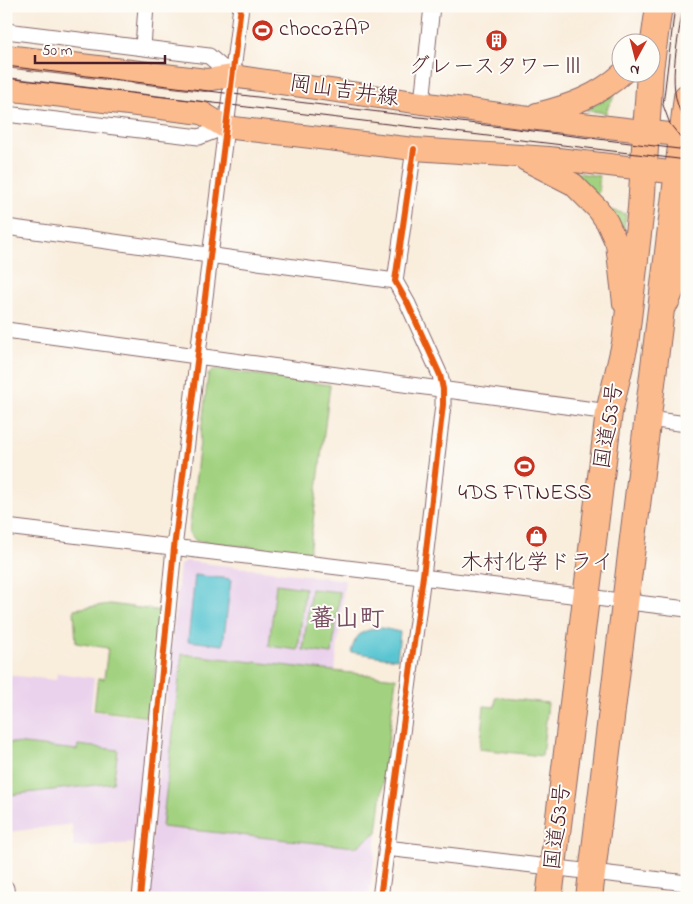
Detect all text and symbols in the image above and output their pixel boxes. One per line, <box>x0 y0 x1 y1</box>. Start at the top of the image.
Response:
place label: chocoZAP <box>279 14 370 46</box>
sports icon: chocoZAP <box>251 18 275 42</box>
building icon: グレースタワーⅢ <box>484 29 508 53</box>
scale bar <box>35 32 165 64</box>
north arrow <box>610 32 660 82</box>
text: 50 m <box>42 40 73 62</box>
place label: グレースタワーⅢ <box>408 52 584 84</box>
text: N <box>629 58 641 80</box>
street label: 岡山吉井線 <box>287 69 401 115</box>
street label: 国道53号 <box>587 380 633 472</box>
sports icon: 4DS FITNESS <box>513 455 537 479</box>
place label: 4DS FITNESS <box>458 478 592 510</box>
shop icon: 木村化学ドライ <box>525 524 549 548</box>
place label: 木村化学ドライ <box>460 548 614 580</box>
district label: 蕃山町 <box>309 602 385 638</box>
street label: 国道53号 <box>538 782 580 872</box>

